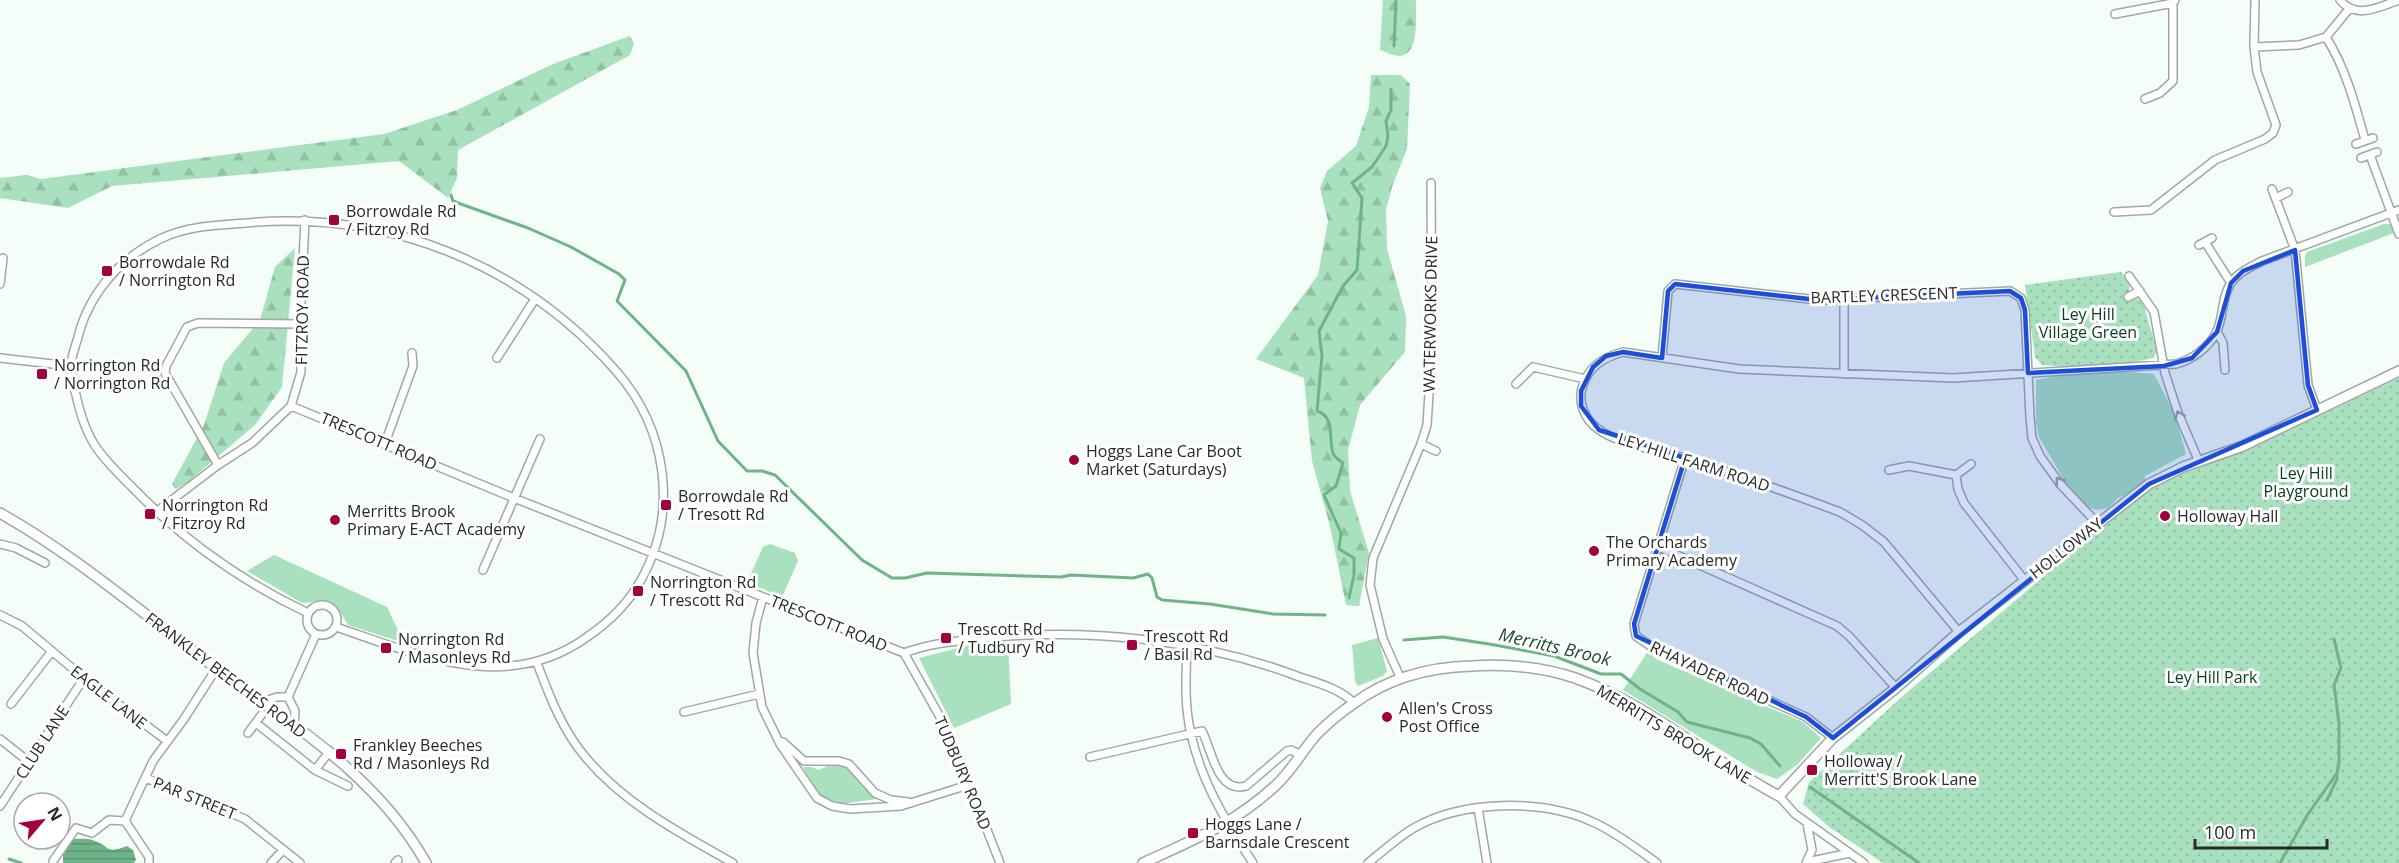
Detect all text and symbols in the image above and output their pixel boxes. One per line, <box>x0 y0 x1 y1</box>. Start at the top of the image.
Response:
place label: Borrowdale Rd / Fitzroy Rd <box>346 200 457 240</box>
marker: Borrowdale Rd / Fitzroy Rd <box>327 213 341 227</box>
street label: WATERWORKS DRIVE <box>1418 235 1442 393</box>
place label: Borrowdale Rd / Norrington Rd <box>119 251 235 291</box>
street label: FITZROY ROAD <box>290 255 314 365</box>
marker: Borrowdale Rd / Norrington Rd <box>100 264 114 278</box>
street label: BARTLEY CRESCENT <box>1810 281 1958 309</box>
park label: Ley Hill Village Green <box>2039 303 2137 343</box>
place label: Norrington Rd / Norrington Rd <box>54 354 170 394</box>
marker: Norrington Rd / Norrington Rd <box>35 367 49 381</box>
street label: TRESCOTT ROAD <box>317 407 441 475</box>
one-way arrow <box>2174 410 2187 420</box>
street label: LEY HILL FARM ROAD <box>1615 427 1773 497</box>
place label: Hoggs Lane Car Boot Market (Saturdays) <box>1086 440 1242 480</box>
marker: Hoggs Lane Car Boot Market (Saturdays) <box>1067 453 1081 467</box>
park label: Ley Hill Playground <box>2264 462 2348 502</box>
one-way arrow <box>2055 476 2066 487</box>
place label: Borrowdale Rd / Tresott Rd <box>678 485 789 525</box>
place label: Norrington Rd / Fitzroy Rd <box>162 494 268 534</box>
marker: Borrowdale Rd / Tresott Rd <box>659 498 673 512</box>
place label: Merritts Brook Primary E-ACT Academy <box>347 500 526 540</box>
place label: Holloway Hall <box>2177 505 2278 527</box>
marker: Norrington Rd / Fitzroy Rd <box>143 507 157 521</box>
marker: Holloway Hall <box>2158 509 2172 523</box>
street label: HOLLOWAY <box>2025 512 2107 584</box>
marker: Merritts Brook Primary E-ACT Academy <box>328 513 342 527</box>
place label: The Orchards Primary Academy <box>1606 531 1738 571</box>
marker: The Orchards Primary Academy <box>1587 544 1601 558</box>
place label: Norrington Rd / Trescott Rd <box>650 571 756 611</box>
marker: Norrington Rd / Trescott Rd <box>631 584 645 598</box>
street label: TRESCOTT ROAD <box>767 589 891 657</box>
street label: FRANKLEY BEECHES ROAD <box>141 607 311 743</box>
place label: Trescott Rd / Tudbury Rd <box>958 618 1054 658</box>
water label: Merritts Brook <box>1497 621 1614 671</box>
place label: Trescott Rd / Basil Rd <box>1144 625 1228 665</box>
place label: Norrington Rd / Masonleys Rd <box>398 628 511 668</box>
marker: Trescott Rd / Tudbury Rd <box>939 631 953 645</box>
street label: RHAYADER ROAD <box>1647 636 1773 710</box>
marker: Trescott Rd / Basil Rd <box>1125 638 1139 652</box>
marker: Norrington Rd / Masonleys Rd <box>379 641 393 655</box>
street label: EAGLE LANE <box>66 660 152 734</box>
park label: Ley Hill Park <box>2166 666 2258 688</box>
street label: MERRITTS BROOK LANE <box>1593 679 1755 789</box>
place label: Allen's Cross Post Office <box>1399 697 1493 737</box>
street label: CLUB LANE <box>10 701 74 783</box>
marker: Allen's Cross Post Office <box>1380 710 1394 724</box>
street label: TUDBURY ROAD <box>929 713 997 833</box>
place label: Frankley Beeches Rd / Masonleys Rd <box>353 734 490 774</box>
marker: Frankley Beeches Rd / Masonleys Rd <box>334 747 348 761</box>
place label: Holloway / Merritt'S Brook Lane <box>1824 750 1977 790</box>
marker: Holloway / Merritt'S Brook Lane <box>1805 763 1819 777</box>
street label: PAR STREET <box>150 771 240 825</box>
north arrow <box>12 791 72 851</box>
text: N <box>42 803 68 825</box>
scale bar <box>2195 812 2327 850</box>
place label: Hoggs Lane / Barnsdale Crescent <box>1205 813 1350 853</box>
text: 100 m <box>2204 820 2256 844</box>
marker: Hoggs Lane / Barnsdale Crescent <box>1186 826 1200 840</box>

